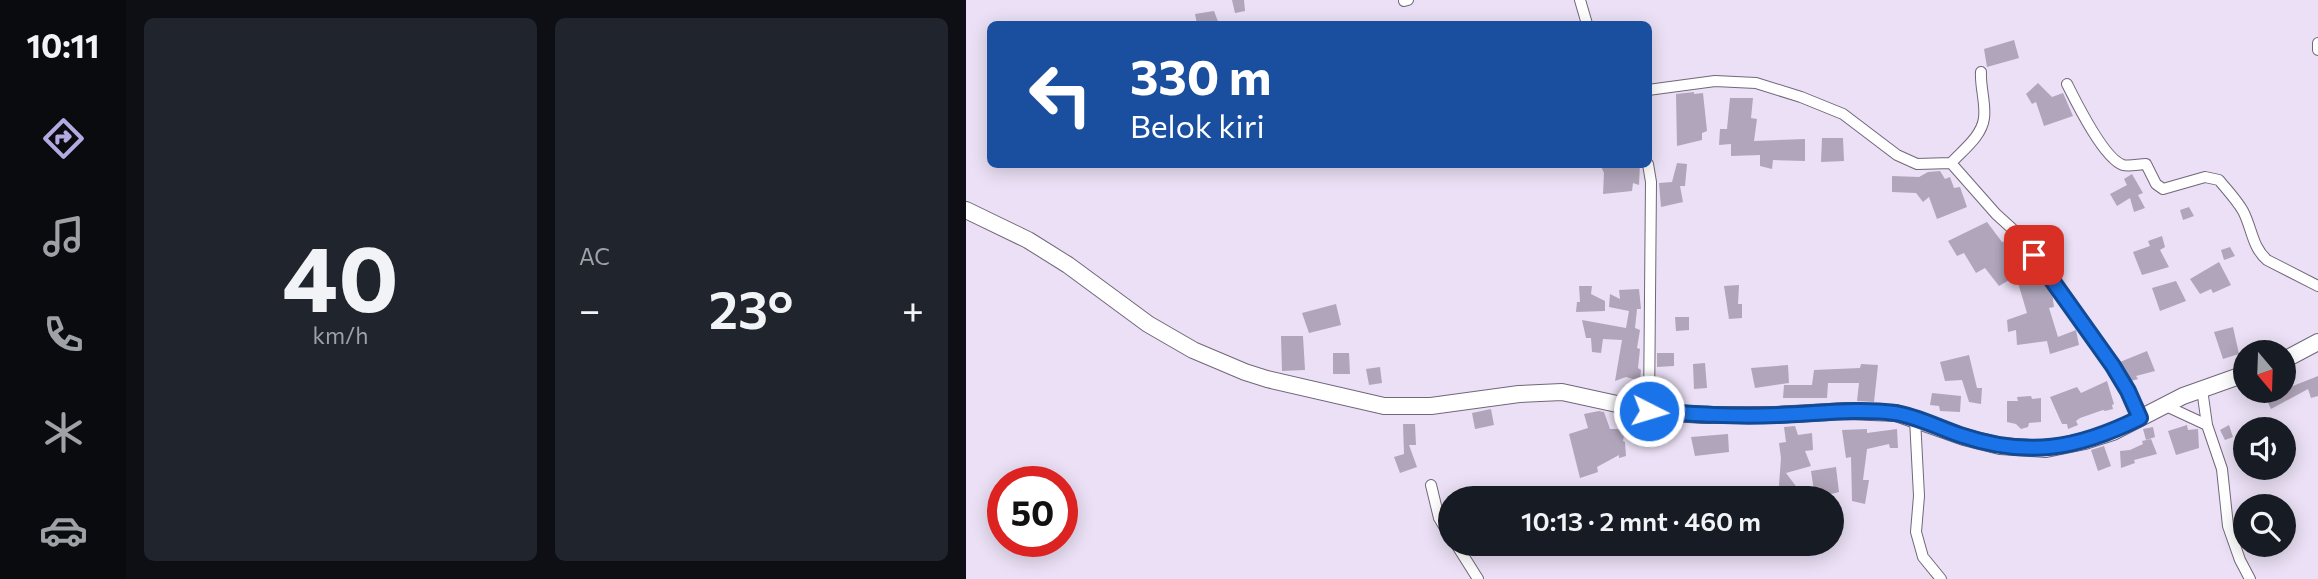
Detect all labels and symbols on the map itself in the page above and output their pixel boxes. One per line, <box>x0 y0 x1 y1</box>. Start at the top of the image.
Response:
pin <box>2004 225 2064 285</box>
north arrow <box>2233 340 2296 402</box>
position arrow <box>1612 374 1686 448</box>
speed limit sign: 50 <box>987 466 1078 557</box>

